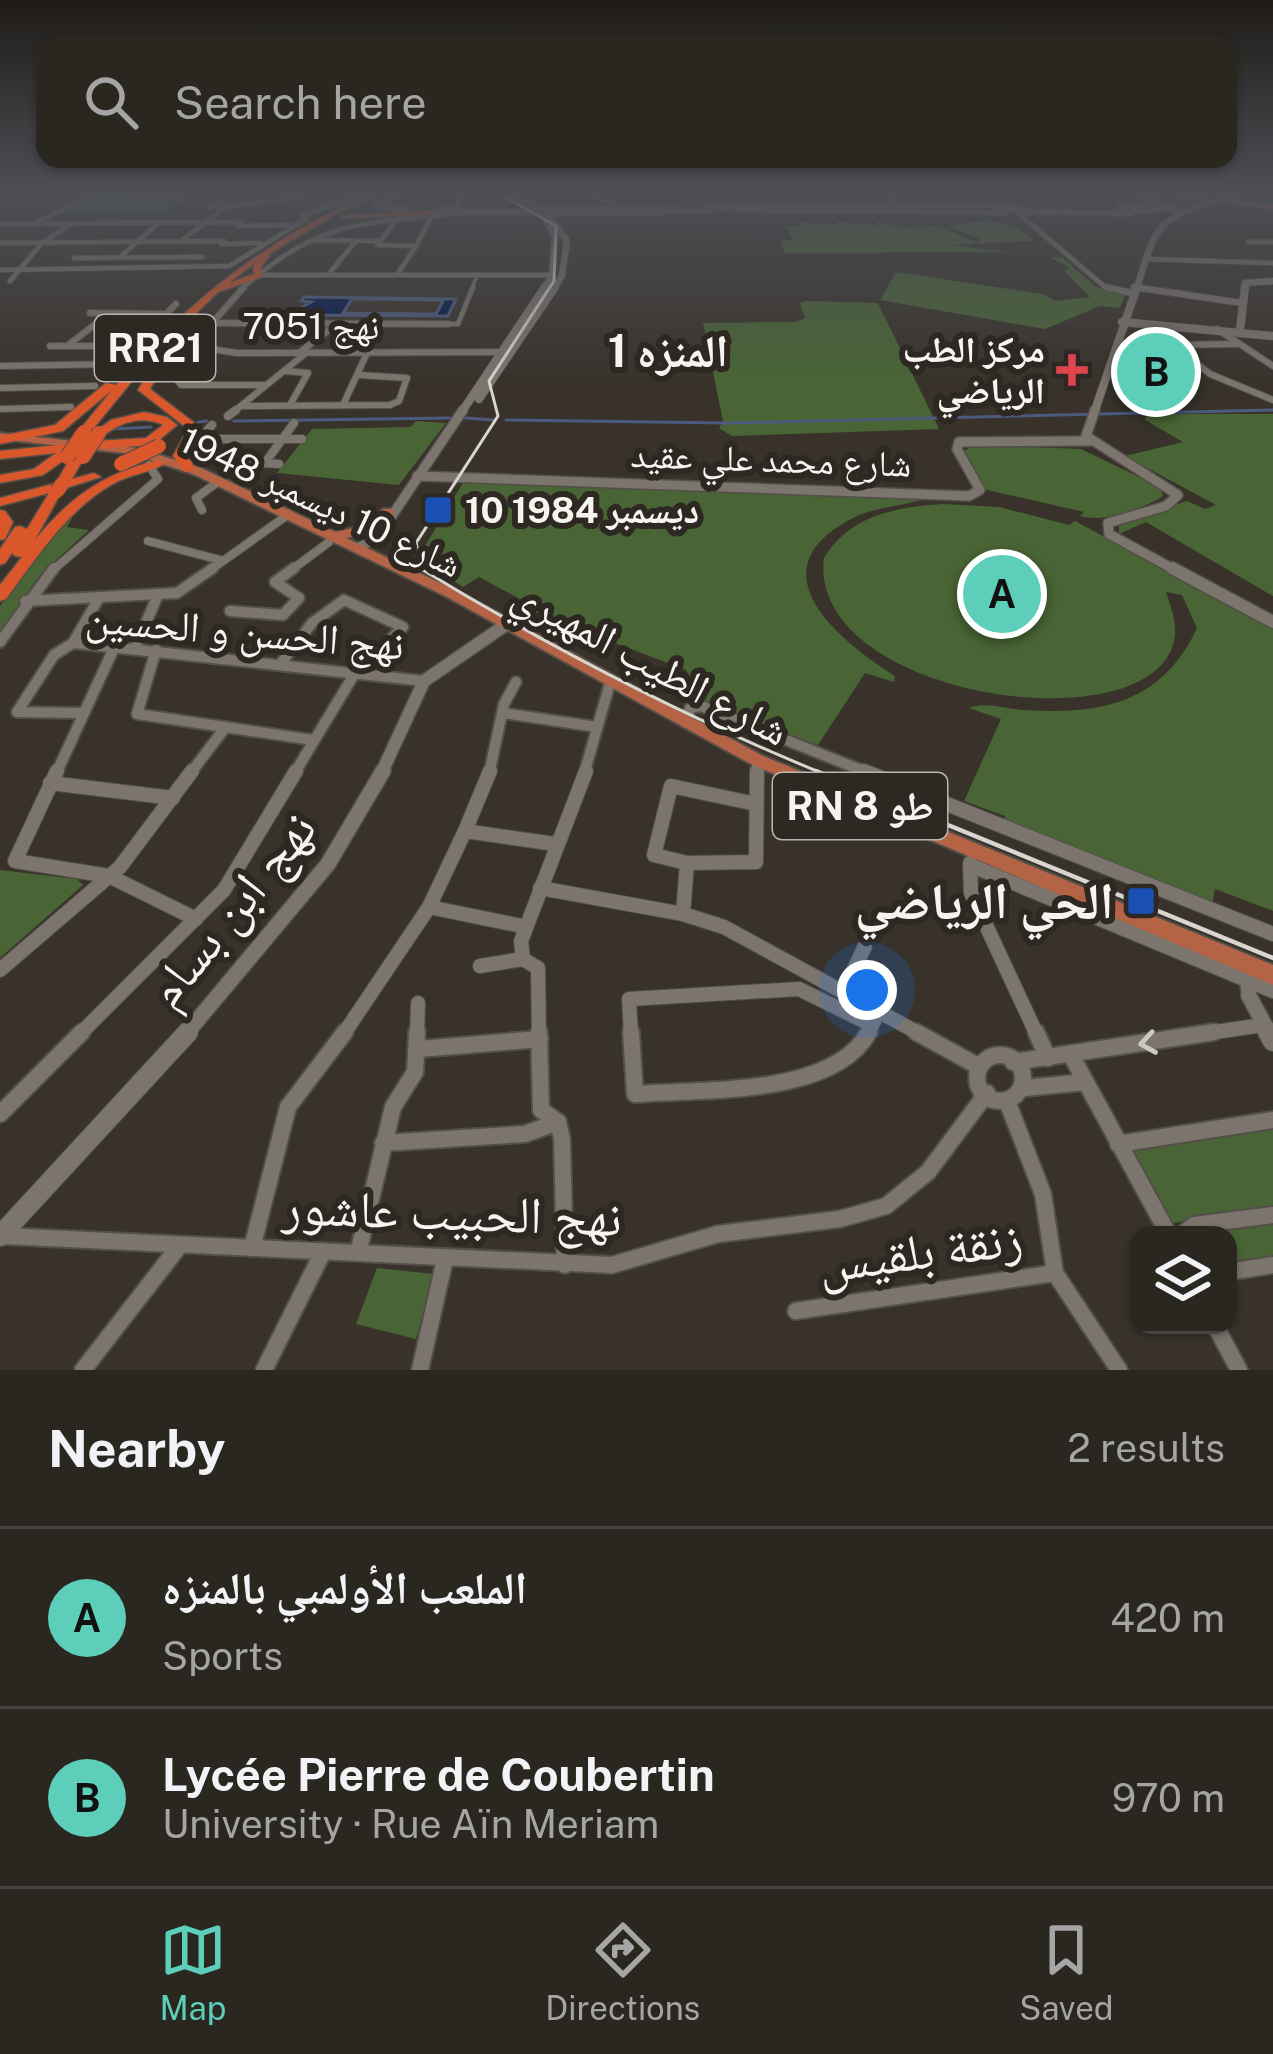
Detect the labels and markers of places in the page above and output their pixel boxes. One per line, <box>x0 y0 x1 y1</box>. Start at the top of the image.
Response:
pin: B <box>1117 327 1195 417</box>
place label: مركز الطب الرياضي <box>903 328 1045 419</box>
marker: مركز الطب الرياضي <box>1056 354 1088 386</box>
place label: 10 ديسمبر 1984 <box>465 489 699 531</box>
marker: 10 ديسمبر 1984 <box>422 494 454 526</box>
pin: A <box>963 549 1041 639</box>
place label: الحي الرياضي <box>855 871 1114 941</box>
marker: الحي الرياضي <box>1125 885 1157 917</box>

